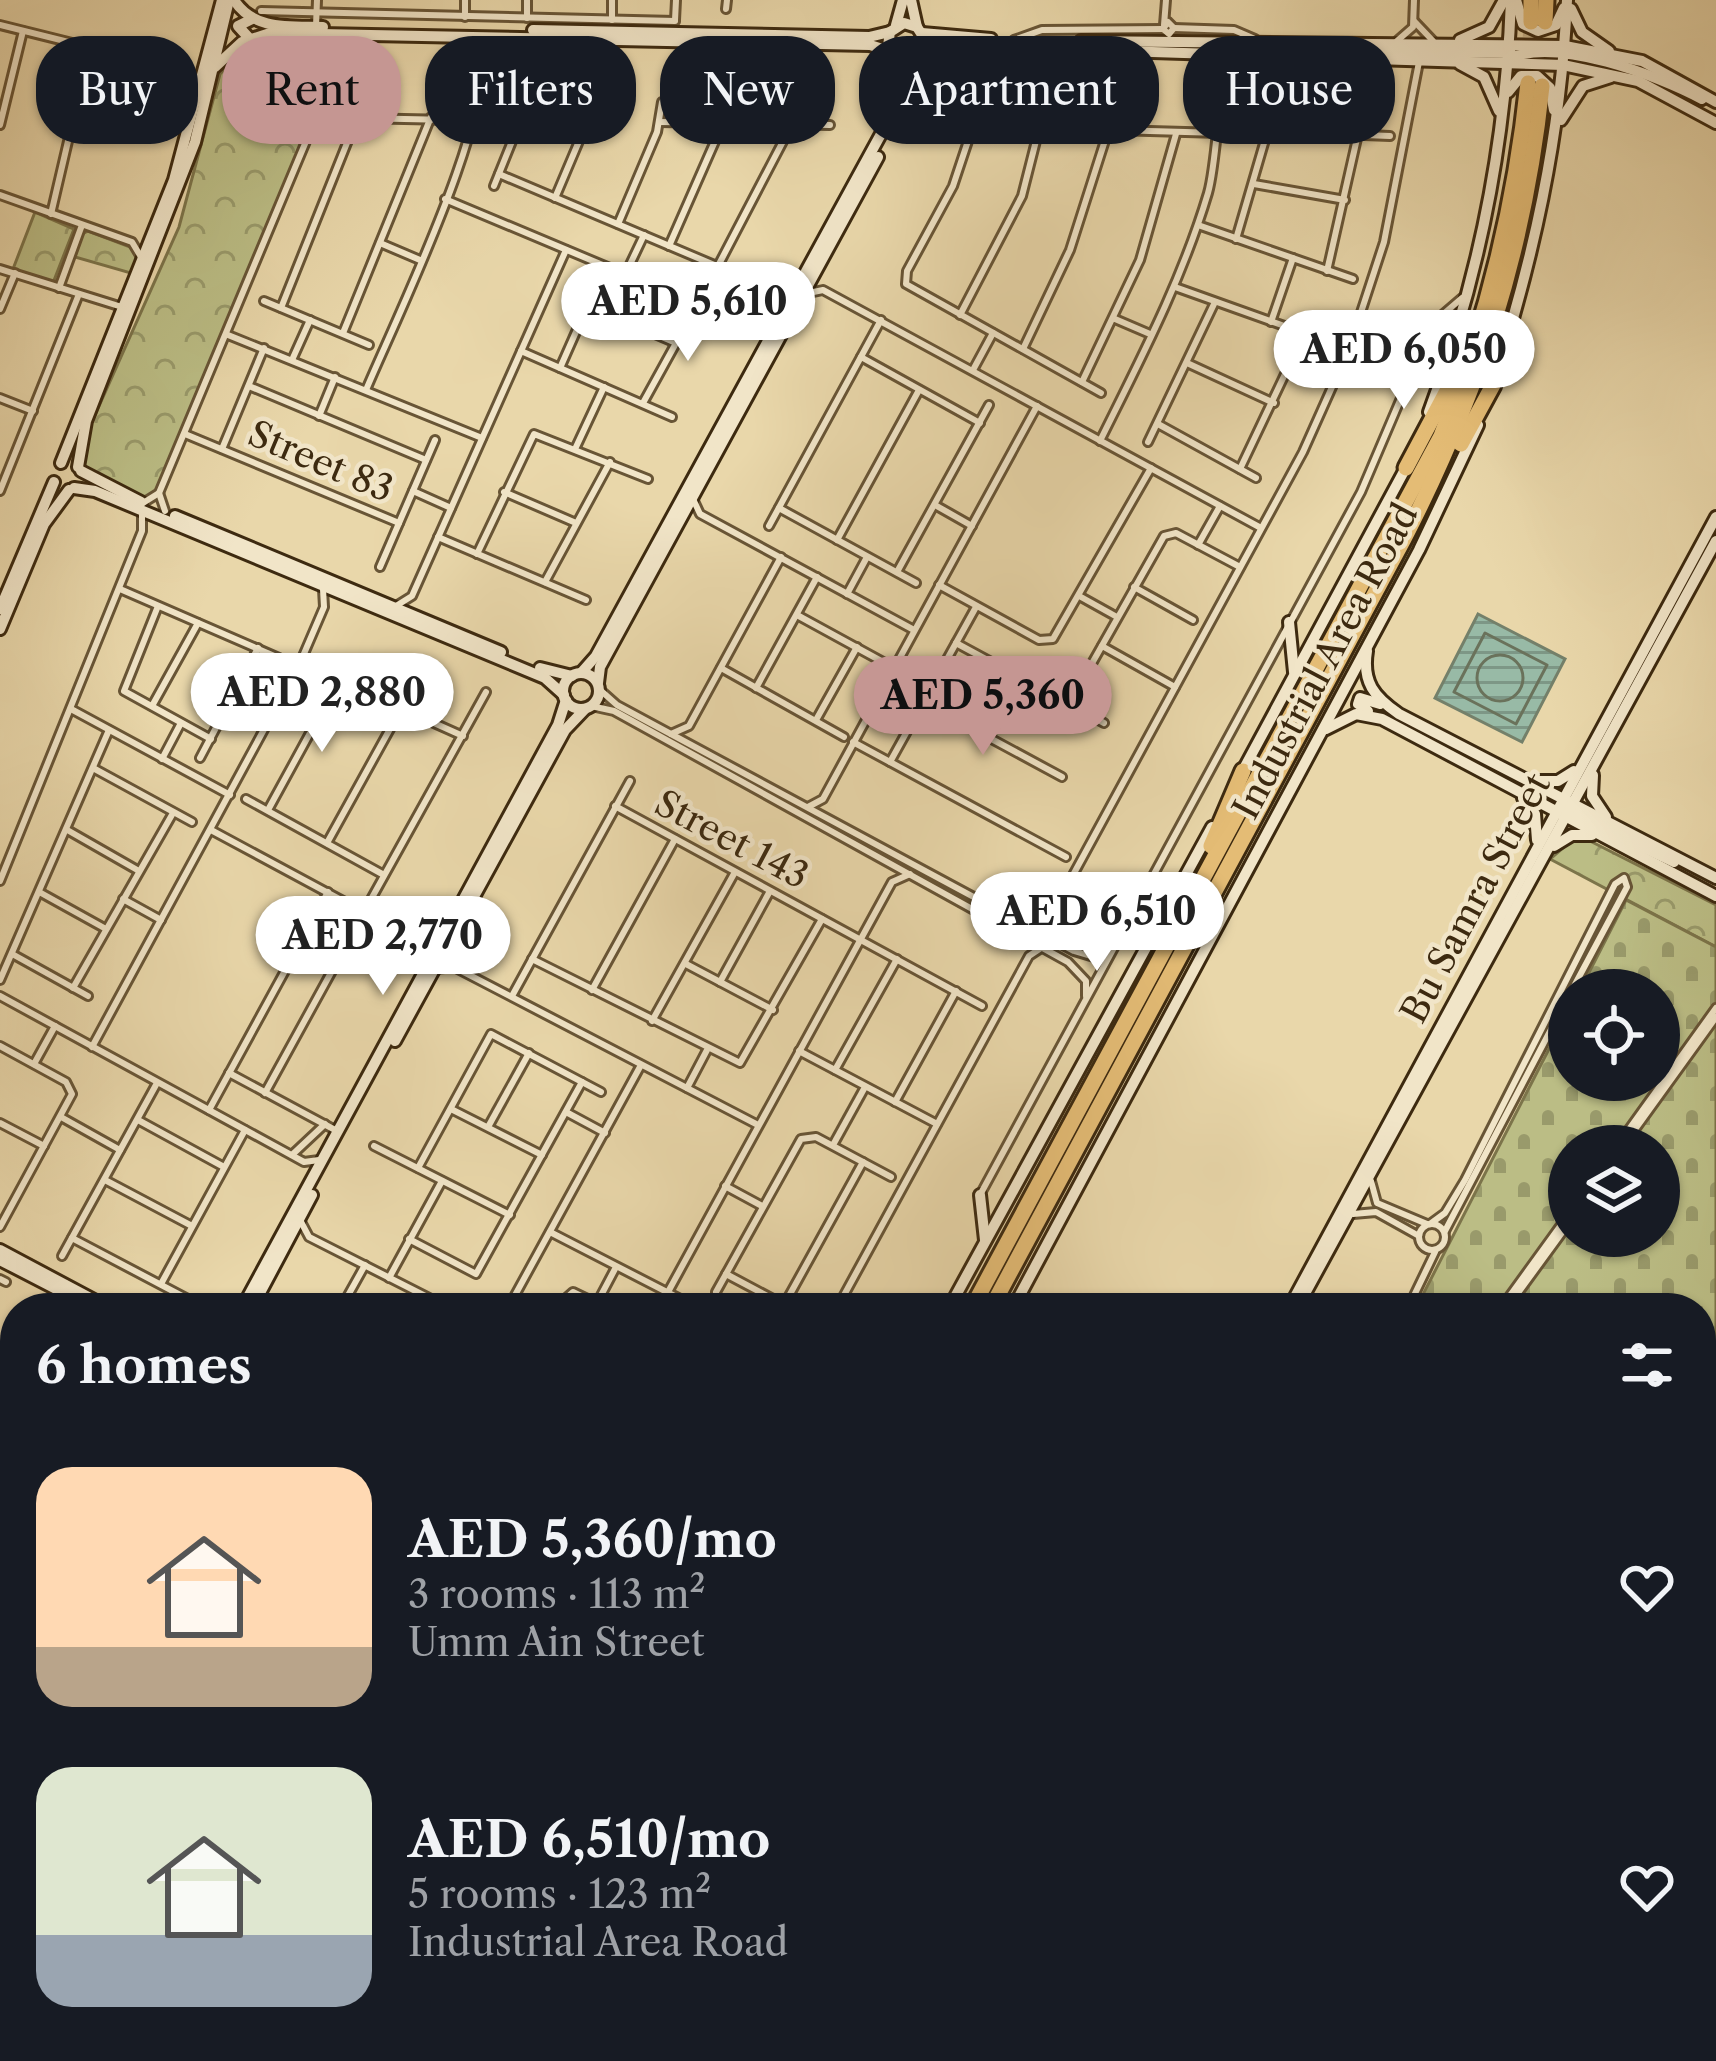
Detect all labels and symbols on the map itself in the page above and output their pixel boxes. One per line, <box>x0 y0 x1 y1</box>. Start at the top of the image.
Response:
pin: AED 5,610 <box>551 262 825 364</box>
pin: AED 6,050 <box>1267 310 1541 412</box>
street label: Street 83 <box>242 411 400 511</box>
street label: Industrial Area Road <box>1223 496 1427 826</box>
pin: AED 2,880 <box>185 653 459 755</box>
pin: AED 5,360 <box>846 656 1120 758</box>
street label: Bu Samra Street <box>1391 766 1559 1030</box>
street label: Street 143 <box>648 780 816 898</box>
pin: AED 6,510 <box>960 872 1234 974</box>
pin: AED 2,770 <box>246 896 520 998</box>

